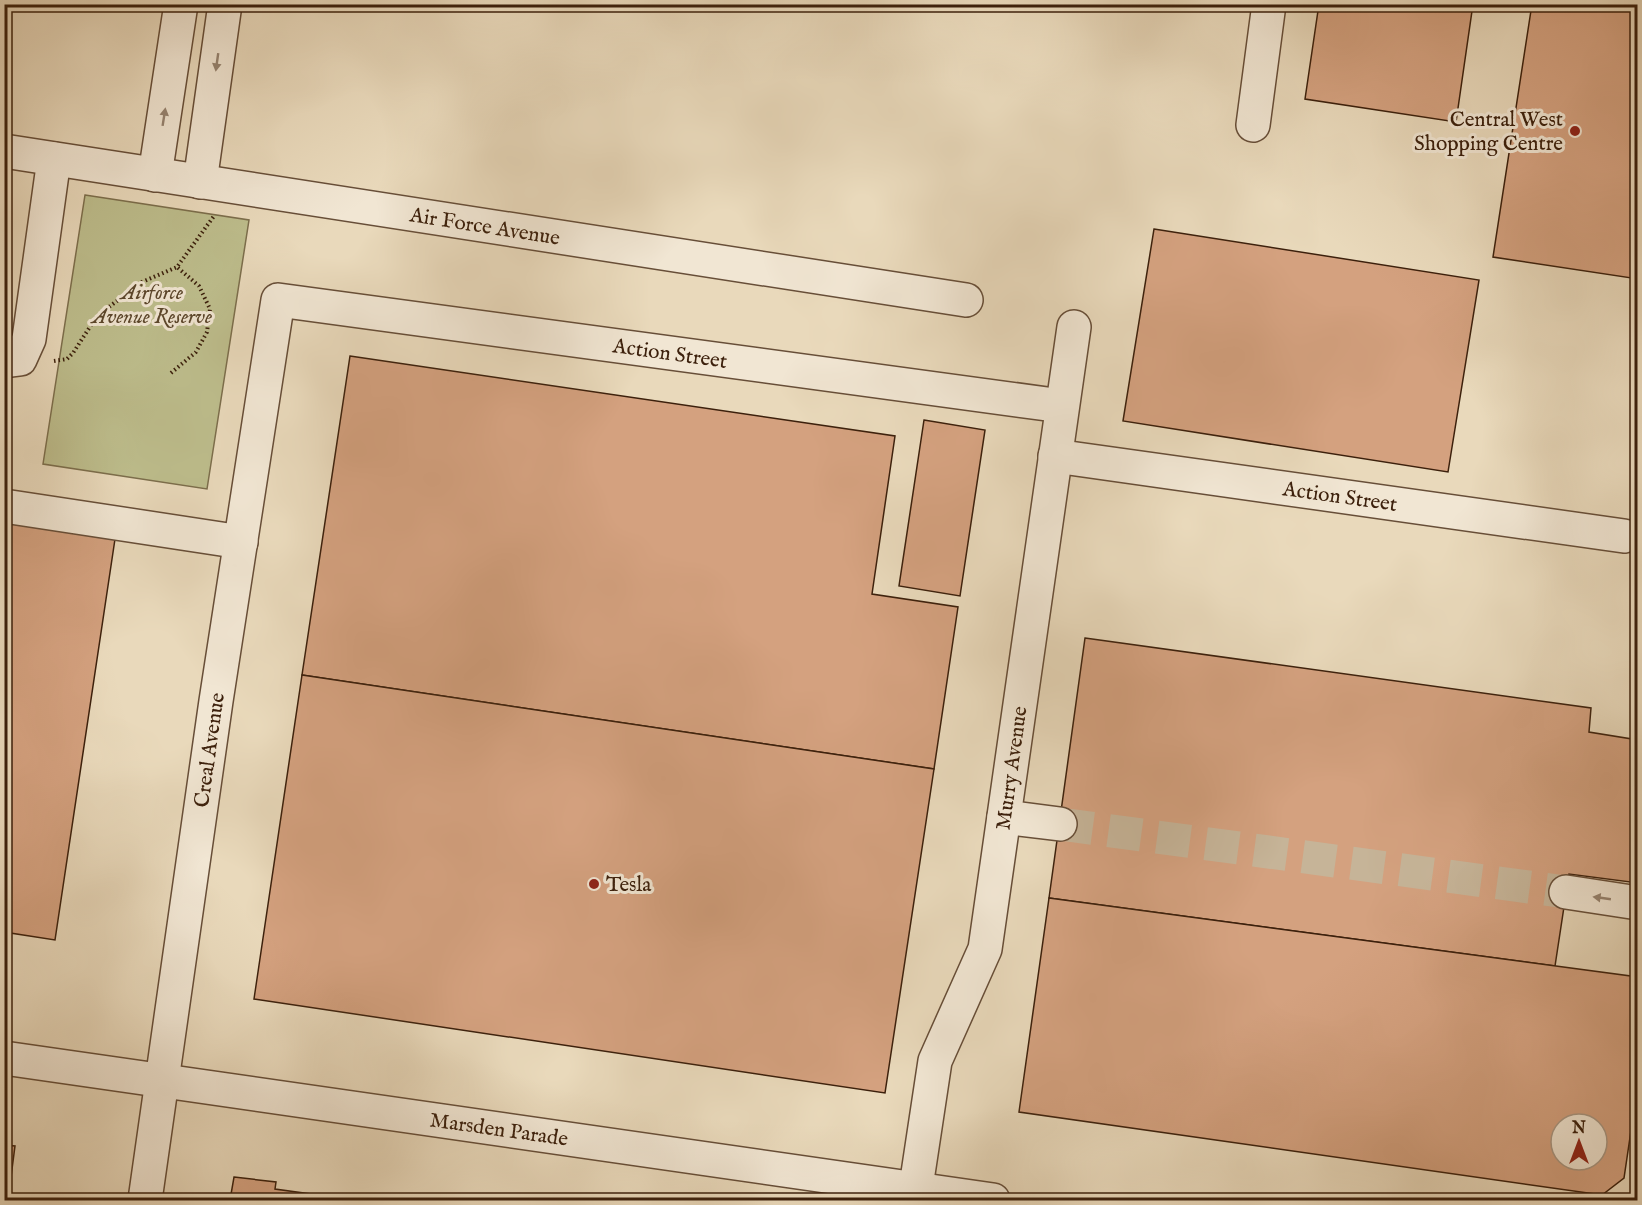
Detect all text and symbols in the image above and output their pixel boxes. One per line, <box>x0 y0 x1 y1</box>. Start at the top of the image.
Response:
one-way arrow <box>213 53 222 72</box>
one-way arrow <box>160 107 169 126</box>
place label: Central West Shopping Centre <box>1414 107 1563 158</box>
marker: Central West Shopping Centre <box>1568 124 1582 138</box>
street label: Air Force Avenue <box>407 202 562 253</box>
park label: Airforce Avenue Reserve <box>90 280 212 331</box>
street label: Action Street <box>610 333 729 376</box>
street label: Action Street <box>1280 476 1399 519</box>
street label: Creal Avenue <box>189 691 232 809</box>
street label: Murry Avenue <box>990 704 1035 832</box>
place label: Tesla <box>606 872 652 899</box>
marker: Tesla <box>587 877 601 891</box>
one-way arrow <box>1592 893 1611 902</box>
street label: Marsden Parade <box>428 1107 570 1154</box>
north arrow <box>1549 1112 1609 1172</box>
text: N <box>1571 1119 1586 1139</box>

